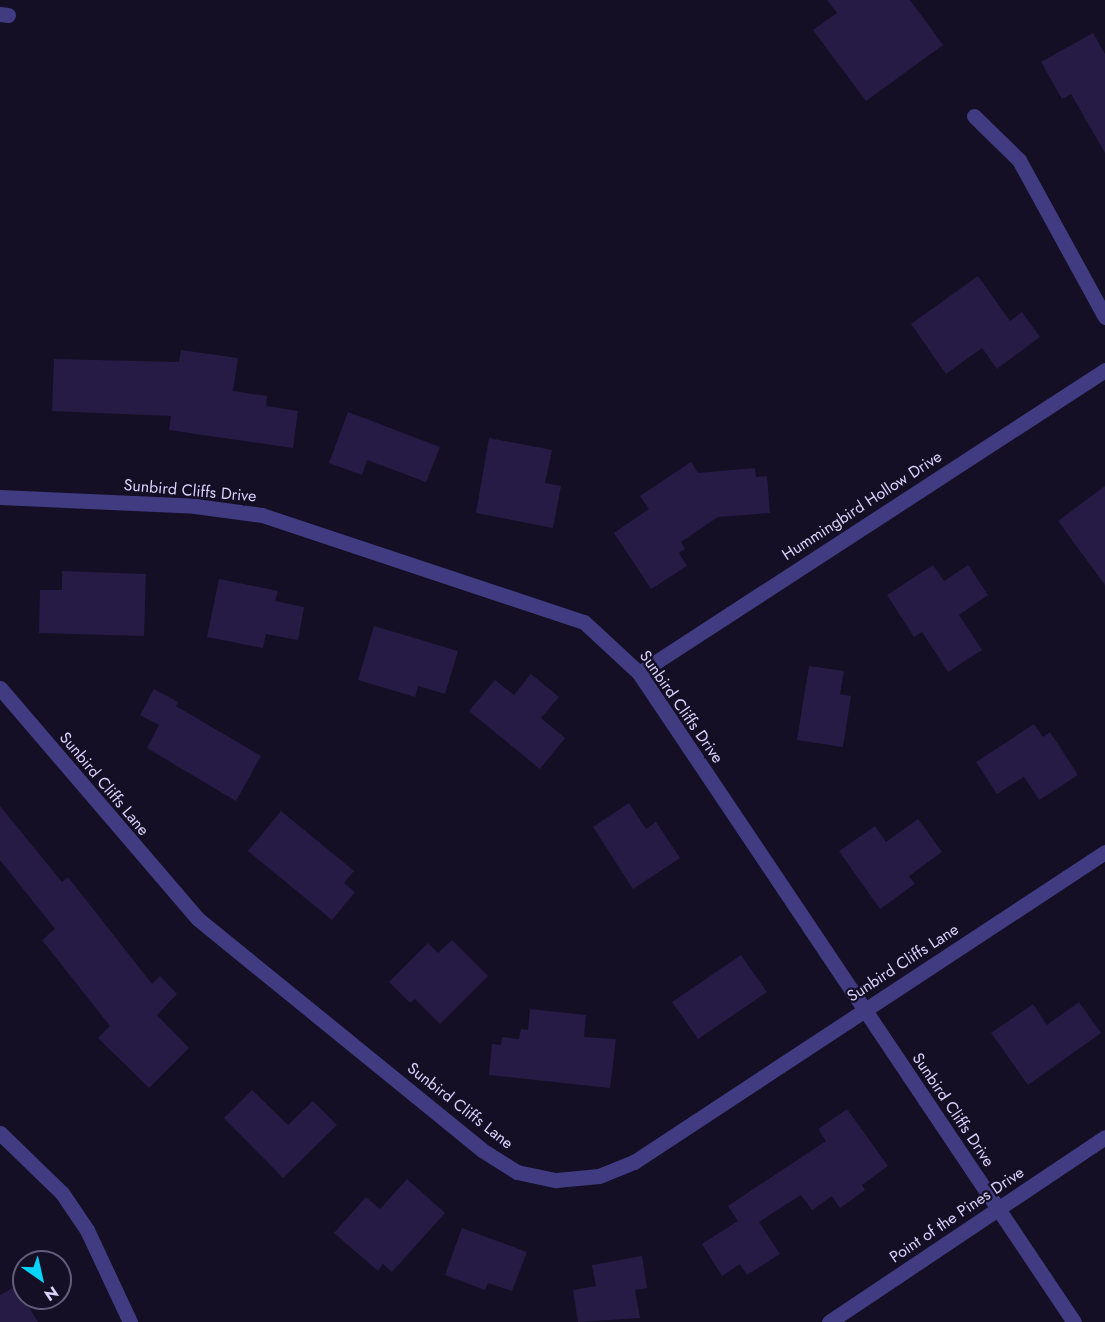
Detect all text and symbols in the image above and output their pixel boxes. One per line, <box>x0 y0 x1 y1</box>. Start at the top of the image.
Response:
street label: Hummingbird Hollow Drive <box>779 447 945 565</box>
street label: Sunbird Cliffs Drive <box>123 476 257 506</box>
street label: Sunbird Cliffs Drive <box>635 647 727 767</box>
street label: Sunbird Cliffs Lane <box>55 728 153 840</box>
street label: Sunbird Cliffs Lane <box>844 920 962 1006</box>
street label: Sunbird Cliffs Drive <box>908 1049 998 1171</box>
street label: Sunbird Cliffs Lane <box>403 1059 517 1153</box>
street label: Point of the Pines Drive <box>886 1163 1028 1267</box>
north arrow <box>12 1250 72 1310</box>
text: N <box>40 1281 63 1307</box>

